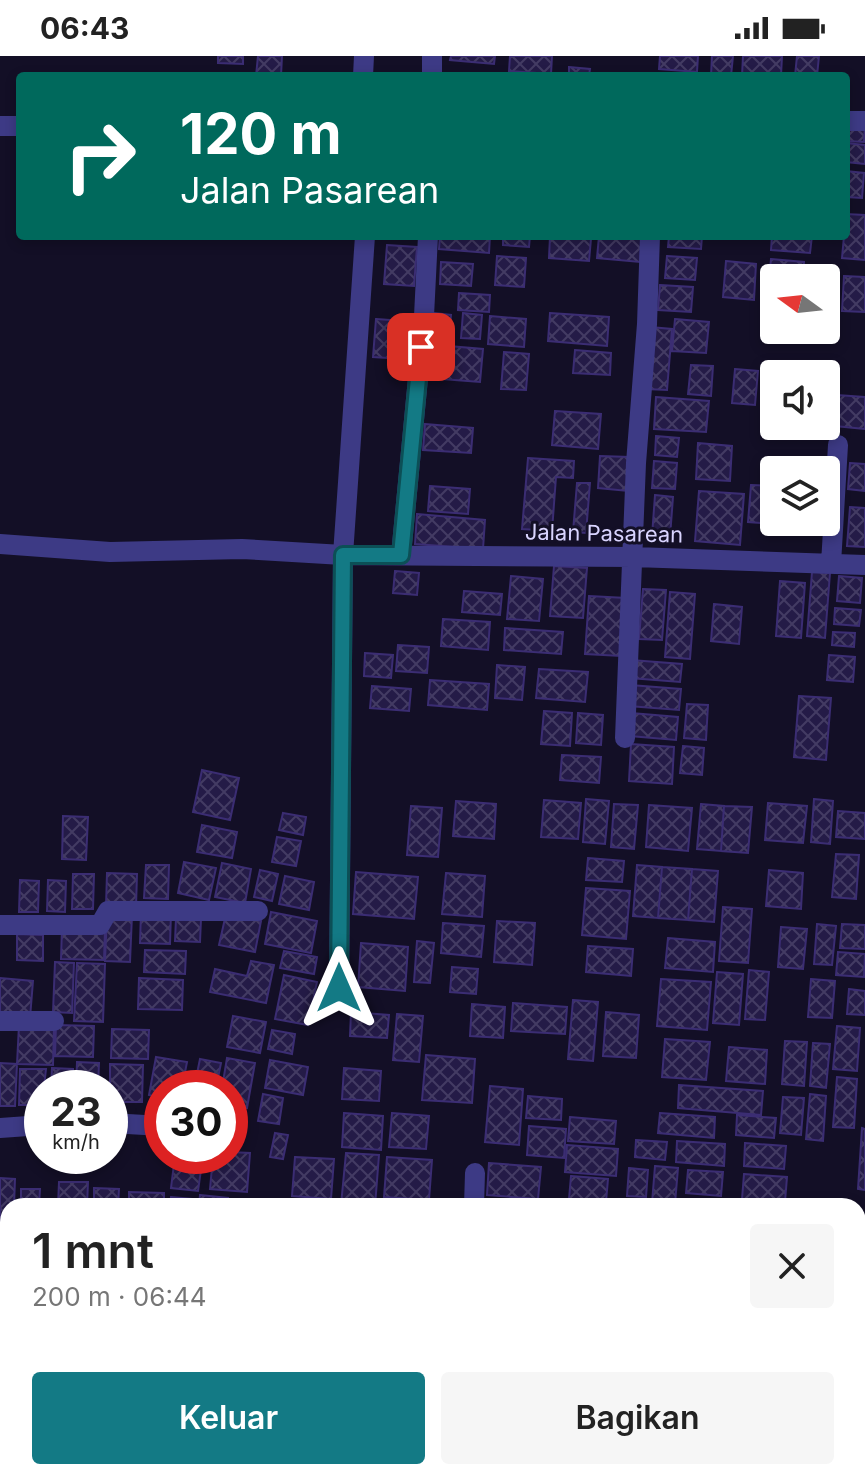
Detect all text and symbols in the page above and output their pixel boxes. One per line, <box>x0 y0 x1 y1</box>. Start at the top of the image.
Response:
text: 06:43 <box>40 10 129 46</box>
text: 120 m <box>180 100 342 168</box>
icon: right <box>48 104 152 208</box>
text: Jalan Pasarean <box>180 168 439 212</box>
north arrow <box>760 264 840 344</box>
map controls <box>760 264 840 536</box>
pin <box>387 313 455 381</box>
icon: arrive <box>399 325 443 369</box>
button: sound <box>760 360 840 440</box>
button: layers <box>760 456 840 536</box>
street label: Jalan Pasarean <box>525 519 683 547</box>
position arrow <box>297 946 381 1030</box>
speed limit sign: 30 <box>144 1070 248 1174</box>
text: 23 <box>50 1087 102 1136</box>
text: km/h <box>52 1130 100 1154</box>
text: 1 mnt <box>32 1221 154 1280</box>
button: close <box>750 1224 834 1308</box>
text: 200 m · 06:44 <box>32 1281 206 1312</box>
button: Keluar <box>32 1372 425 1464</box>
button: Bagikan <box>441 1372 834 1464</box>

